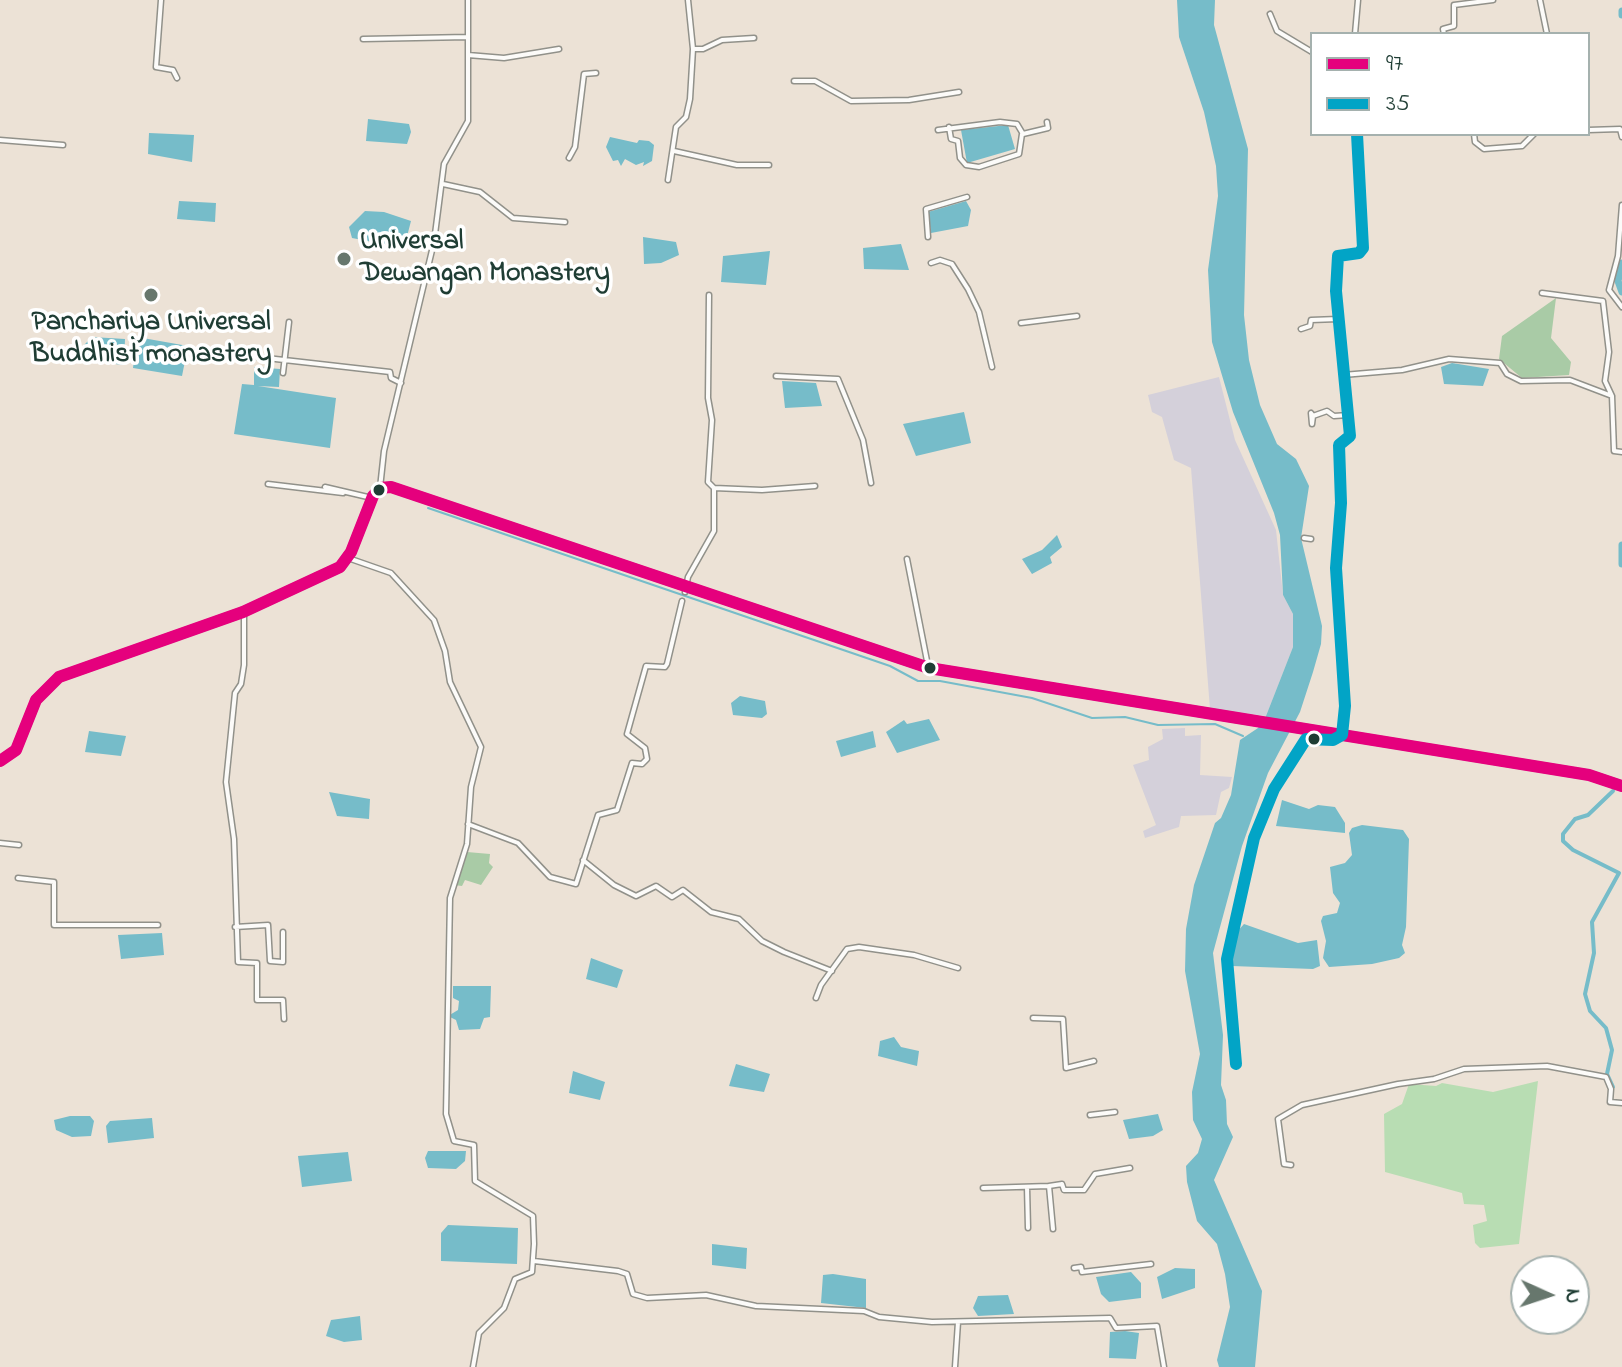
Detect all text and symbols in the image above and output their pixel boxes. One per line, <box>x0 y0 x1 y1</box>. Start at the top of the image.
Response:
legend <box>1310 32 1590 136</box>
text: 97 <box>1386 47 1403 82</box>
text: 35 <box>1386 87 1410 122</box>
place label: Universal Dewangan Monastery <box>360 226 610 292</box>
marker: Universal Dewangan Monastery <box>335 250 353 268</box>
marker: Panchariya Universal Buddhist monastery <box>142 286 160 304</box>
place label: Panchariya Universal Buddhist monastery <box>31 307 271 373</box>
unlabelled marker <box>371 482 387 498</box>
unlabelled marker <box>922 660 938 676</box>
unlabelled marker <box>1306 731 1322 747</box>
north arrow <box>1510 1255 1590 1335</box>
text: N <box>1556 1288 1588 1304</box>

